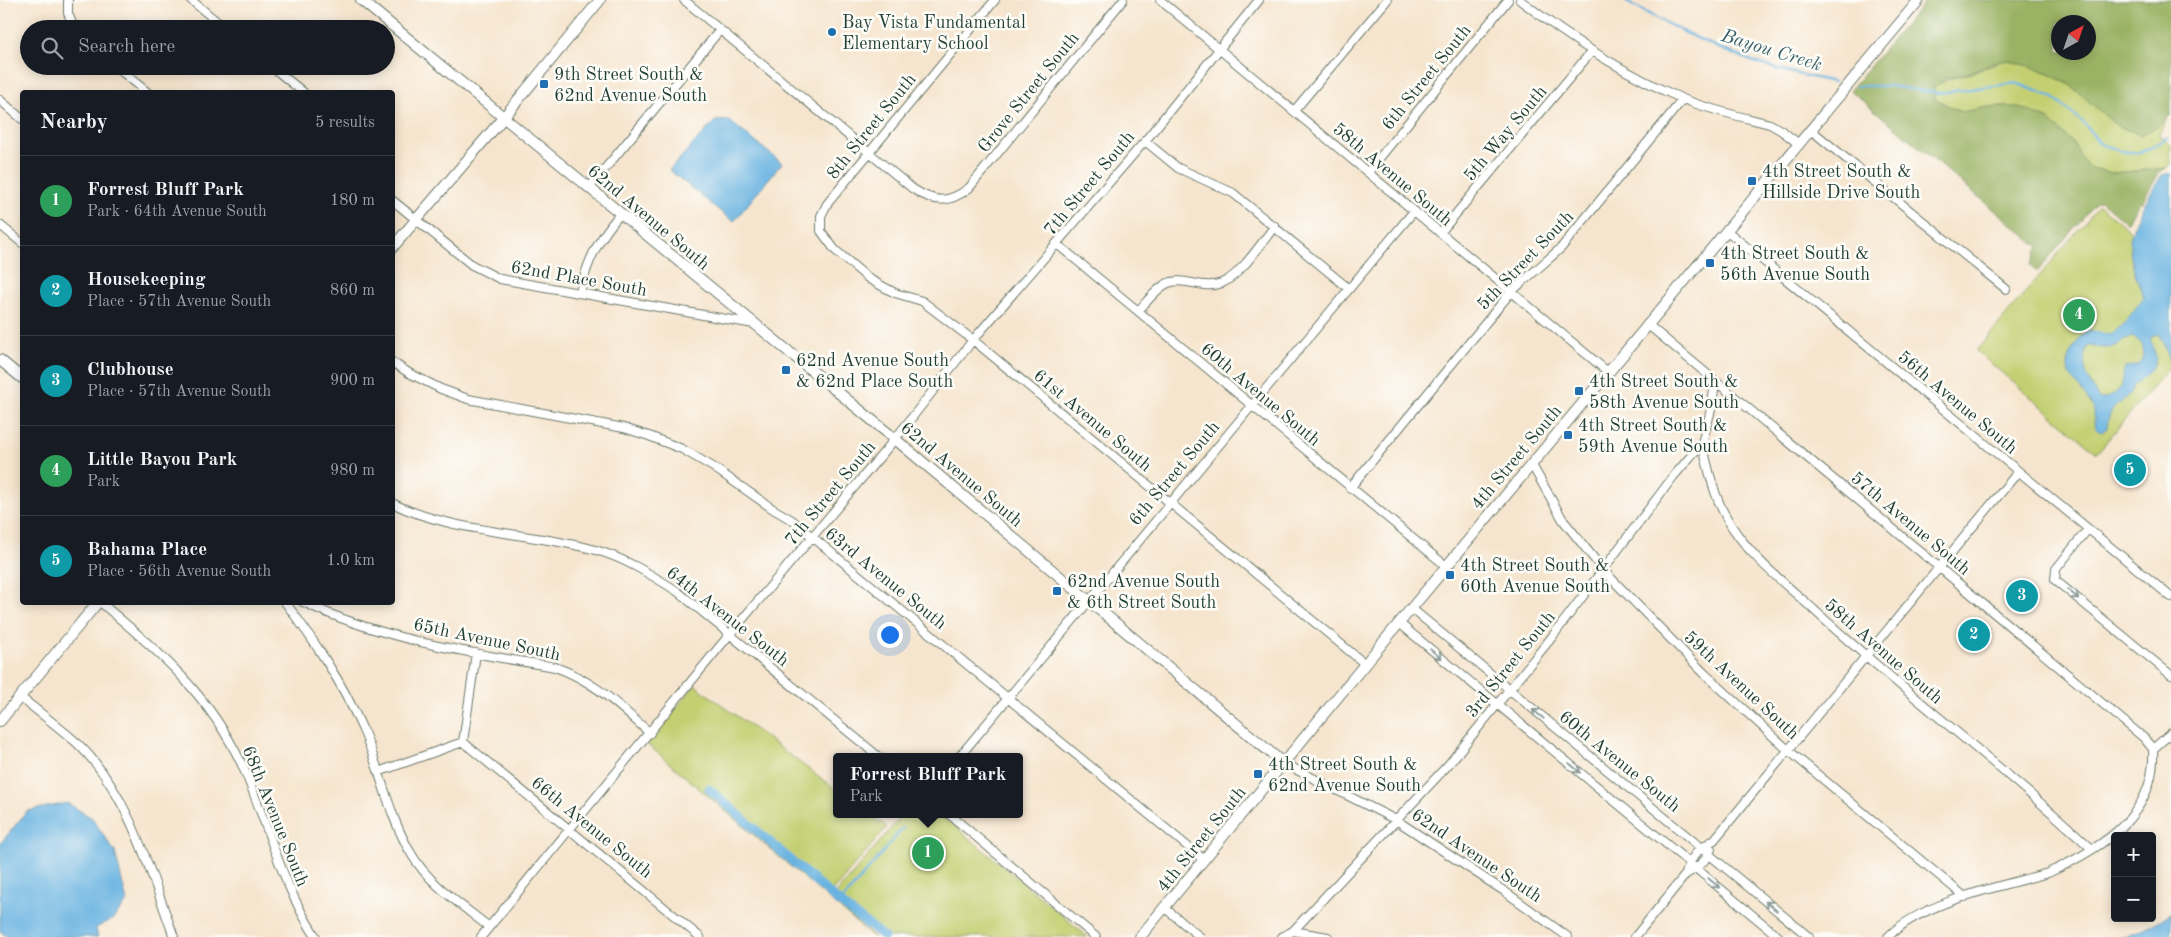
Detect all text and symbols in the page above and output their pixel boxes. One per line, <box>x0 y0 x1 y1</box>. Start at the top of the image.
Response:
place label: Bay Vista Fundamental Elementary School <box>842 14 1026 53</box>
north arrow <box>2051 15 2096 60</box>
search box <box>20 20 395 75</box>
street label: 6th Street South <box>1379 21 1475 134</box>
marker: Bay Vista Fundamental Elementary School <box>826 26 838 38</box>
water label: Bayou Creek <box>1718 27 1824 76</box>
street label: Grove Street South <box>975 29 1083 156</box>
icon: search <box>38 34 66 62</box>
text: Search here <box>78 38 175 57</box>
place label: 9th Street South & 62nd Avenue South <box>554 66 707 105</box>
street label: 8th Street South <box>824 70 920 183</box>
marker: 9th Street South & 62nd Avenue South <box>538 78 550 90</box>
street label: 5th Way South <box>1461 82 1551 185</box>
text: Nearby <box>40 112 108 133</box>
text: 5 results <box>315 115 375 131</box>
street label: 58th Avenue South <box>1329 120 1456 230</box>
street label: 7th Street South <box>1041 128 1139 239</box>
street label: 62nd Avenue South <box>584 162 713 274</box>
place label: 4th Street South & Hillside Drive South <box>1762 163 1920 202</box>
marker: 4th Street South & Hillside Drive South <box>1746 175 1758 187</box>
text: Forrest Bluff Park <box>87 181 244 200</box>
text: 1 <box>51 193 61 209</box>
text: 180 m <box>330 193 375 209</box>
text: Park · 64th Avenue South <box>87 204 267 220</box>
street label: 5th Street South <box>1474 208 1578 314</box>
place label: 4th Street South & 56th Avenue South <box>1720 245 1870 284</box>
marker: 4th Street South & 56th Avenue South <box>1704 257 1716 269</box>
street label: 62nd Place South <box>509 258 649 300</box>
text: Housekeeping <box>87 271 205 290</box>
text: 2 <box>51 283 61 299</box>
text: 860 m <box>330 283 375 299</box>
text: Place · 57th Avenue South <box>87 294 271 310</box>
pin: 4 <box>2063 296 2095 334</box>
street label: 60th Avenue South <box>1197 340 1324 450</box>
street label: 56th Avenue South <box>1894 348 2021 458</box>
place label: 62nd Avenue South & 62nd Place South <box>796 352 953 391</box>
text: Clubhouse <box>87 361 174 380</box>
marker: 62nd Avenue South & 62nd Place South <box>780 364 792 376</box>
street label: 61st Avenue South <box>1030 366 1155 475</box>
text: 3 <box>51 373 61 389</box>
text: 900 m <box>330 373 375 389</box>
place label: 4th Street South & 58th Avenue South <box>1589 373 1739 412</box>
text: Place · 57th Avenue South <box>87 384 271 400</box>
marker: 4th Street South & 58th Avenue South <box>1573 385 1585 397</box>
street label: 4th Street South <box>1468 402 1566 513</box>
place label: 4th Street South & 59th Avenue South <box>1578 417 1728 456</box>
street label: 6th Street South <box>1126 418 1224 529</box>
street label: 62nd Avenue South <box>897 419 1026 531</box>
marker: 4th Street South & 59th Avenue South <box>1562 429 1574 441</box>
street label: 7th Street South <box>782 438 880 549</box>
text: Little Bayou Park <box>87 451 237 470</box>
pin: 5 <box>2114 451 2146 489</box>
text: 4 <box>51 463 61 479</box>
text: 980 m <box>330 463 375 479</box>
street label: 57th Avenue South <box>1847 469 1974 579</box>
text: Park <box>87 474 120 490</box>
street label: 63rd Avenue South <box>821 524 950 633</box>
text: Bahama Place <box>87 541 207 560</box>
text: 5 <box>51 553 61 569</box>
text: 1.0 km <box>326 553 375 569</box>
place label: 4th Street South & 60th Avenue South <box>1460 557 1610 596</box>
text: Place · 56th Avenue South <box>87 564 271 580</box>
street label: 64th Avenue South <box>663 564 792 670</box>
marker: 4th Street South & 60th Avenue South <box>1444 569 1456 581</box>
place label: 62nd Avenue South & 6th Street South <box>1067 573 1220 612</box>
pin: 3 <box>2006 577 2038 615</box>
marker: 62nd Avenue South & 6th Street South <box>1051 585 1063 597</box>
one-way arrow <box>2066 588 2079 599</box>
street label: 58th Avenue South <box>1821 596 1946 708</box>
street label: 3rd Street South <box>1463 608 1559 721</box>
street label: 65th Avenue South <box>412 616 562 664</box>
pin: 2 <box>1958 616 1990 654</box>
your location <box>877 622 903 648</box>
street label: 59th Avenue South <box>1680 628 1802 744</box>
one-way arrow <box>1430 648 1443 659</box>
one-way arrow <box>1532 708 1545 719</box>
street label: 60th Avenue South <box>1555 708 1683 816</box>
street label: 68th Avenue South <box>239 743 312 889</box>
popup <box>833 753 1023 818</box>
place label: 4th Street South & 62nd Avenue South <box>1268 756 1421 795</box>
one-way arrow <box>1569 763 1582 774</box>
text: Forrest Bluff Park <box>850 766 1006 785</box>
marker: 4th Street South & 62nd Avenue South <box>1252 768 1264 780</box>
street label: 66th Avenue South <box>527 774 655 882</box>
street label: 4th Street South <box>1154 783 1250 896</box>
text: Park <box>850 789 883 805</box>
street label: 62nd Avenue South <box>1408 806 1545 906</box>
map controls <box>2111 832 2156 922</box>
button: + <box>2111 832 2156 877</box>
pin: 1 <box>912 834 944 872</box>
button: − <box>2111 877 2156 922</box>
one-way arrow <box>1707 878 1720 889</box>
one-way arrow <box>1765 900 1778 911</box>

